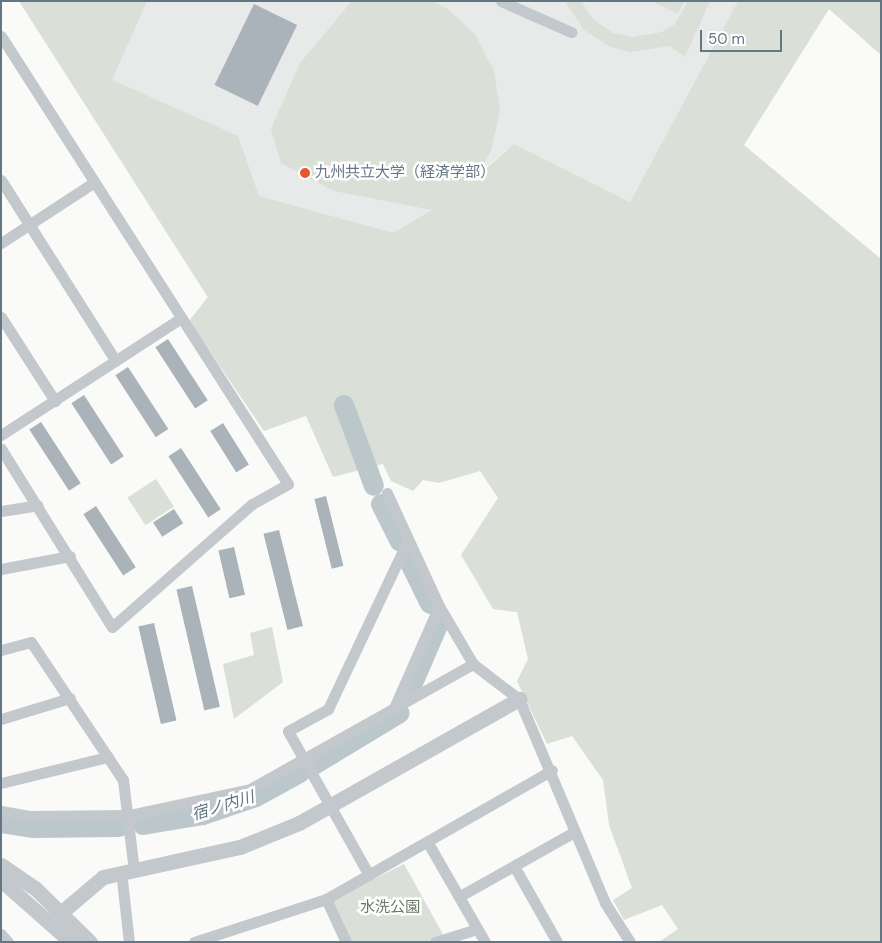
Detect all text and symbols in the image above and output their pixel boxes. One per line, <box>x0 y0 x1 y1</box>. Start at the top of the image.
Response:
scale bar <box>702 20 784 52</box>
text: 50 m <box>708 29 745 49</box>
place label: 九州共立大学（経済学部） <box>315 164 495 182</box>
marker: 九州共立大学（経済学部） <box>299 167 311 179</box>
water label: 宿ノ内川 <box>190 787 256 825</box>
park label: 水洗公園 <box>360 899 420 917</box>

